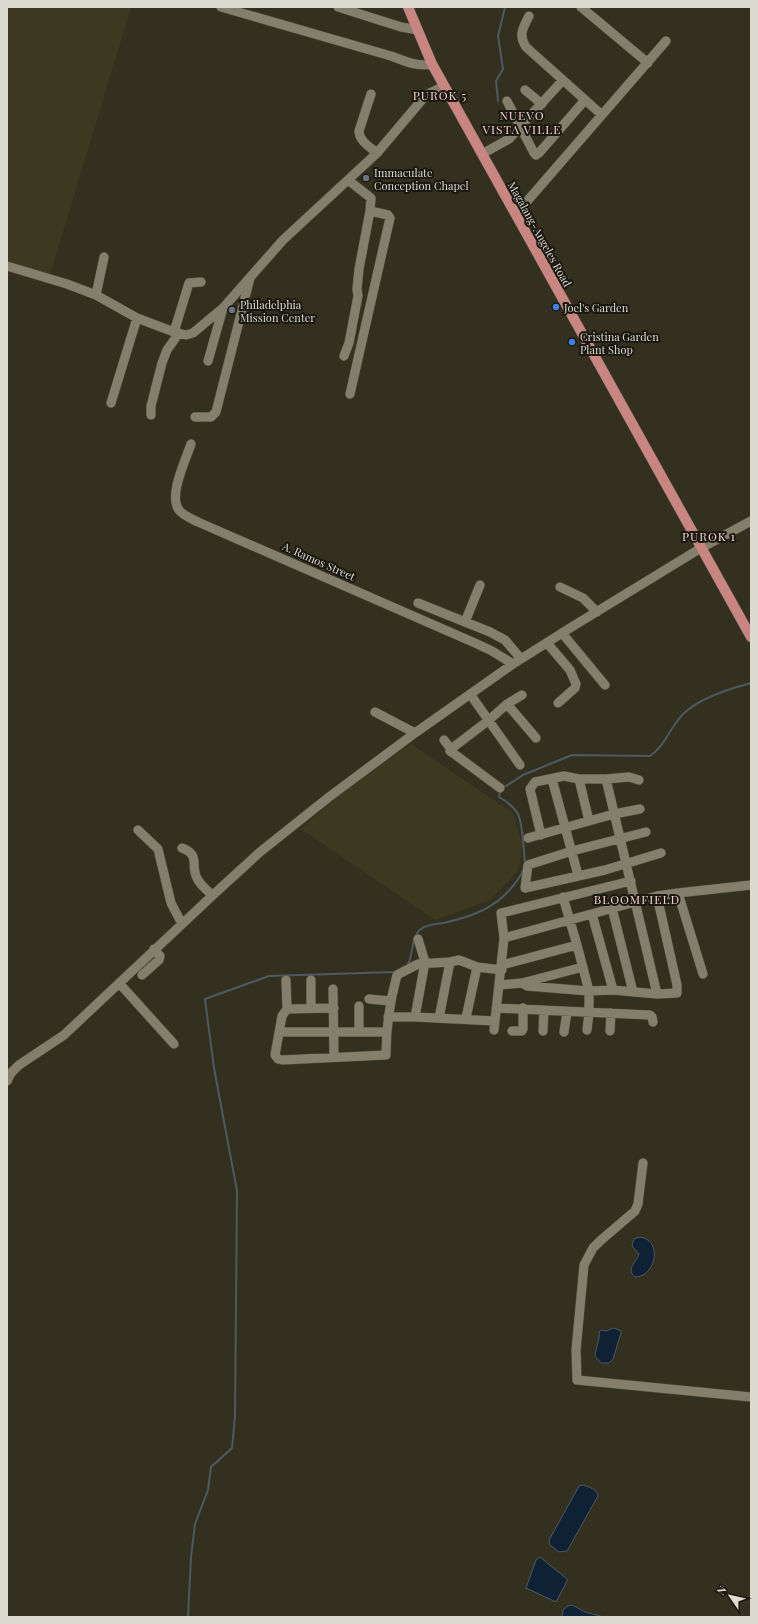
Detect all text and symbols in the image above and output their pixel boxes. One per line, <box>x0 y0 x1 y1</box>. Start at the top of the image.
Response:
district label: PUROK 5 <box>413 87 467 103</box>
district label: NUEVO VISTA VILLE <box>481 107 562 137</box>
place label: Immaculate Conception Chapel <box>374 165 469 193</box>
marker: Immaculate Conception Chapel <box>361 173 371 183</box>
street label: Magalang-Angeles Road <box>505 179 576 290</box>
place label: Philadelphia Mission Center <box>240 297 315 325</box>
place label: Joel's Garden <box>563 300 629 315</box>
marker: Joel's Garden <box>551 302 561 312</box>
marker: Philadelphia Mission Center <box>227 305 237 315</box>
place label: Cristina Garden Plant Shop <box>580 329 659 357</box>
marker: Cristina Garden Plant Shop <box>567 337 577 347</box>
district label: PUROK 1 <box>682 528 736 544</box>
street label: A. Ramos Street <box>279 538 358 584</box>
district label: BLOOMFIELD <box>594 891 680 907</box>
north arrow <box>710 1576 750 1616</box>
text: N <box>713 1583 730 1598</box>

